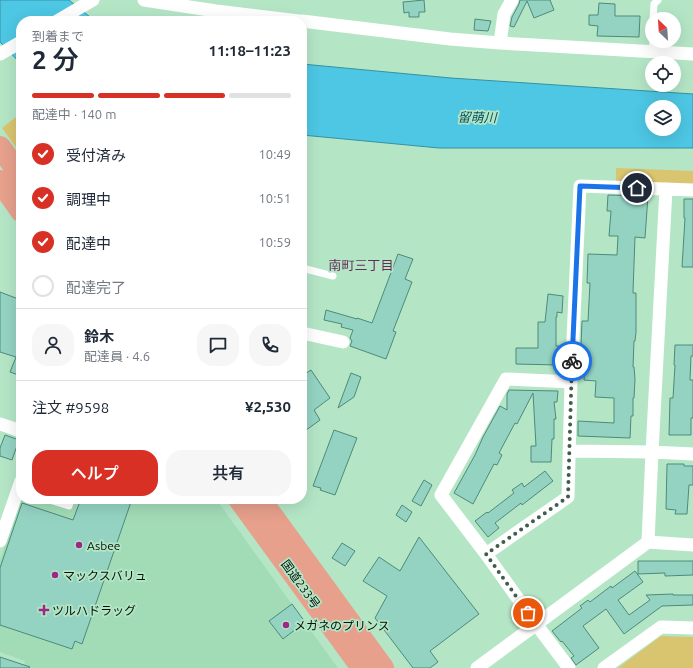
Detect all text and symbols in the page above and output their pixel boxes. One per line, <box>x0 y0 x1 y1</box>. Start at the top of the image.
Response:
north arrow <box>645 12 681 48</box>
map controls <box>645 12 681 136</box>
text: 到着まで <box>32 29 84 43</box>
text: 11:18–11:23 <box>208 42 291 59</box>
text: 2 分 <box>32 45 79 74</box>
button: locate <box>645 56 681 92</box>
button: layers <box>645 100 681 136</box>
text: 配達中 · 140 m <box>32 107 116 121</box>
water label: 留萌川 <box>457 110 499 124</box>
icon: check <box>32 143 54 165</box>
text: 受付済み <box>66 147 126 164</box>
text: 10:49 <box>258 147 291 161</box>
pin <box>620 171 654 205</box>
icon: home <box>626 177 648 199</box>
icon: check <box>32 187 54 209</box>
text: 調理中 <box>66 191 111 208</box>
text: 10:51 <box>258 191 291 205</box>
icon: check <box>32 231 54 253</box>
text: 配達中 <box>66 235 111 252</box>
text: 10:59 <box>258 235 291 249</box>
district label: 南町三丁目 <box>328 258 394 272</box>
text: 配達完了 <box>66 279 126 296</box>
button: person <box>32 324 74 366</box>
button: chat <box>197 324 239 366</box>
button: phone <box>249 324 291 366</box>
text: 鈴木 <box>84 328 114 345</box>
courier <box>552 341 592 381</box>
text: 配達員 · 4.6 <box>84 349 150 363</box>
icon: bike <box>561 350 583 372</box>
text: ¥2,530 <box>245 398 291 415</box>
text: 注文 #9598 <box>32 399 109 416</box>
button: ヘルプ <box>32 450 158 496</box>
button: 共有 <box>166 450 291 496</box>
place label: Asbee <box>87 539 120 552</box>
marker: Asbee <box>74 540 84 550</box>
street label: 国道233号 <box>279 557 323 611</box>
place label: マックスバリュ <box>63 569 147 582</box>
marker: マックスバリュ <box>50 570 60 580</box>
pin <box>511 596 545 630</box>
icon: bag <box>517 602 539 624</box>
place label: ツルハドラッグ <box>52 604 136 617</box>
marker: ツルハドラッグ <box>39 605 49 615</box>
place label: メガネのプリンス <box>294 619 390 632</box>
marker: メガネのプリンス <box>281 620 291 630</box>

